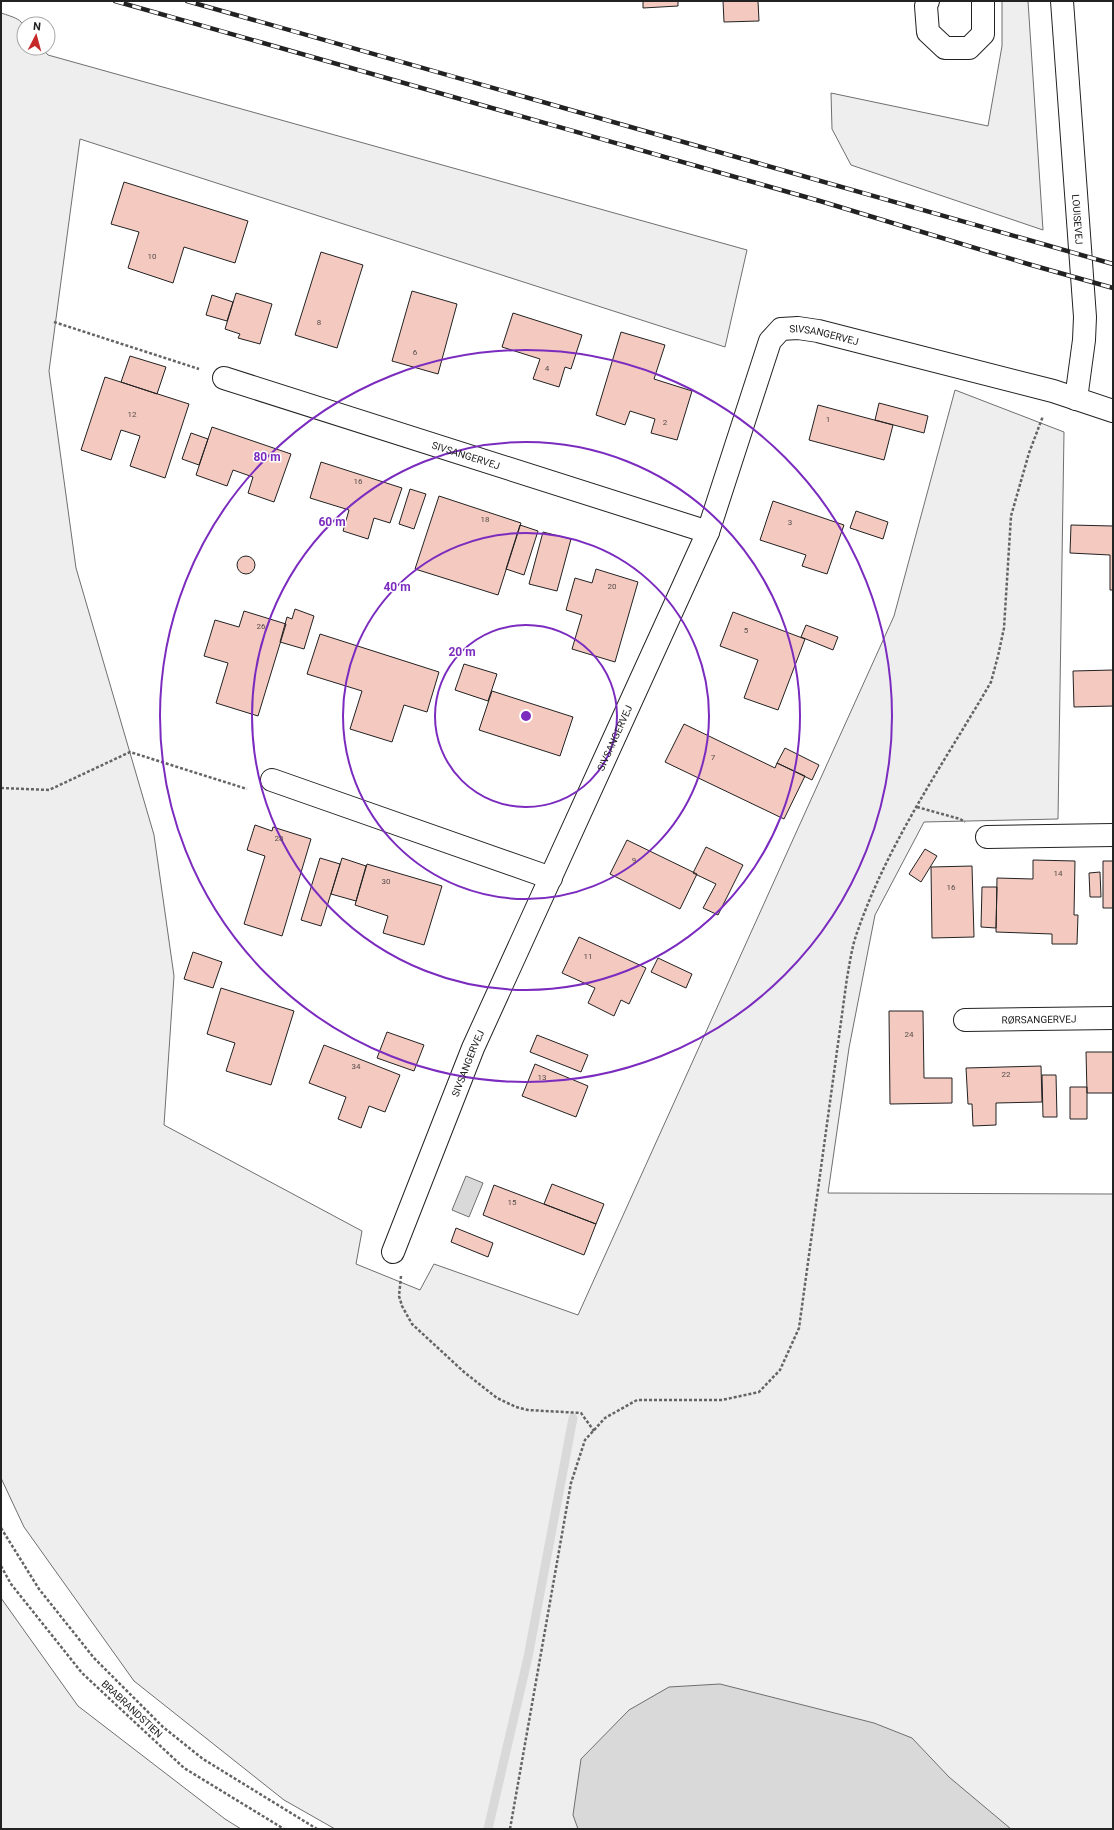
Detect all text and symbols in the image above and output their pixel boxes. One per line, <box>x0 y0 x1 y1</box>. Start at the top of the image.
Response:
north arrow <box>16 16 56 56</box>
text: N <box>32 20 42 33</box>
street label: LOUISEVEJ <box>1071 194 1085 245</box>
house number: 10 <box>148 252 157 261</box>
house number: 8 <box>317 318 322 327</box>
street label: SIVSANGERVEJ <box>789 323 860 347</box>
house number: 6 <box>413 348 418 357</box>
house number: 4 <box>545 364 550 373</box>
house number: 12 <box>128 410 137 419</box>
house number: 1 <box>826 415 830 424</box>
house number: 2 <box>663 418 668 427</box>
street label: SIVSANGERVEJ <box>431 439 501 471</box>
text: 80 m <box>253 450 281 464</box>
house number: 16 <box>354 477 363 486</box>
text: 60 m <box>318 515 346 529</box>
house number: 18 <box>481 515 490 524</box>
house number: 3 <box>788 518 792 527</box>
text: 40 m <box>383 580 411 594</box>
house number: 20 <box>608 582 617 591</box>
house number: 26 <box>257 622 266 631</box>
house number: 5 <box>744 626 749 635</box>
text: 20 m <box>448 645 476 659</box>
street label: SIVSANGERVEJ <box>595 703 634 772</box>
centre of rings <box>519 709 533 723</box>
house number: 7 <box>711 753 716 762</box>
house number: 28 <box>275 834 284 843</box>
house number: 9 <box>632 856 636 865</box>
house number: 14 <box>1054 869 1063 878</box>
house number: 30 <box>382 877 391 886</box>
house number: 16 <box>947 883 956 892</box>
house number: 11 <box>584 952 593 961</box>
street label: RØRSANGERVEJ <box>1001 1013 1077 1025</box>
street label: SIVSANGERVEJ <box>449 1028 486 1098</box>
house number: 24 <box>905 1030 914 1039</box>
house number: 34 <box>352 1062 361 1071</box>
house number: 22 <box>1002 1070 1011 1079</box>
house number: 13 <box>538 1073 547 1082</box>
house number: 15 <box>508 1198 517 1207</box>
street label: BRABRANDSTIEN <box>99 1678 165 1740</box>

